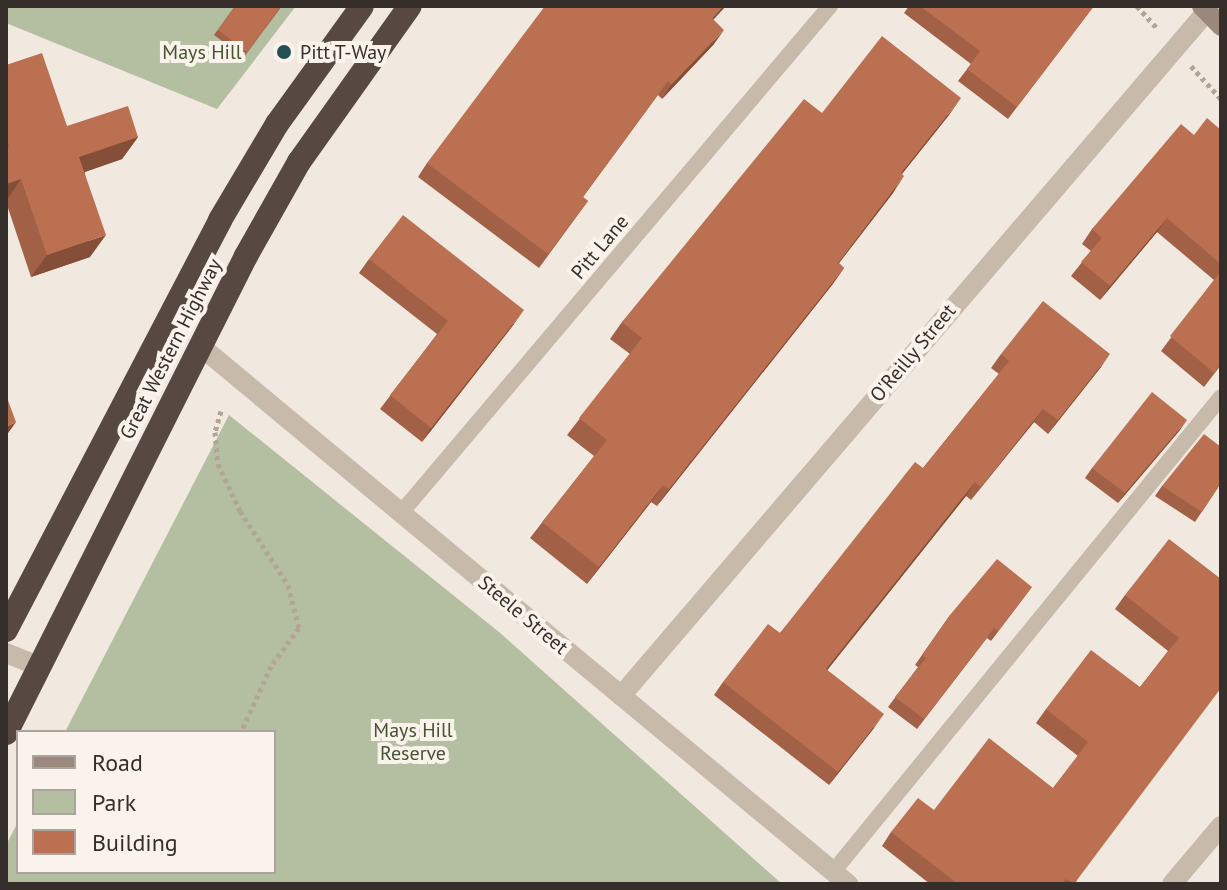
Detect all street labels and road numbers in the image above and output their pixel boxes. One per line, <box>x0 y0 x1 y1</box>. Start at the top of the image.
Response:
street label: Pitt Lane <box>566 210 634 284</box>
street label: Great Western Highway <box>115 255 227 443</box>
street label: O'Reilly Street <box>865 299 961 407</box>
street label: Steele Street <box>473 571 573 659</box>

